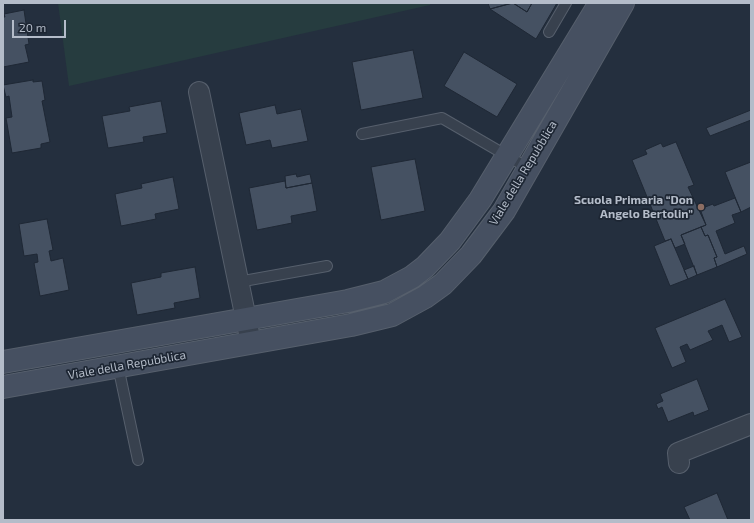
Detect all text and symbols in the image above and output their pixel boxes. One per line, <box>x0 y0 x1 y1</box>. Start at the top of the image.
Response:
scale bar <box>14 12 68 38</box>
text: 20 m <box>19 20 46 34</box>
street label: Viale della Repubblica <box>486 118 560 228</box>
place label: Scuola Primaria “Don Angelo Bertolin” <box>574 193 693 221</box>
marker: Scuola Primaria “Don Angelo Bertolin” <box>696 202 706 212</box>
street label: Viale della Repubblica <box>67 348 187 382</box>

